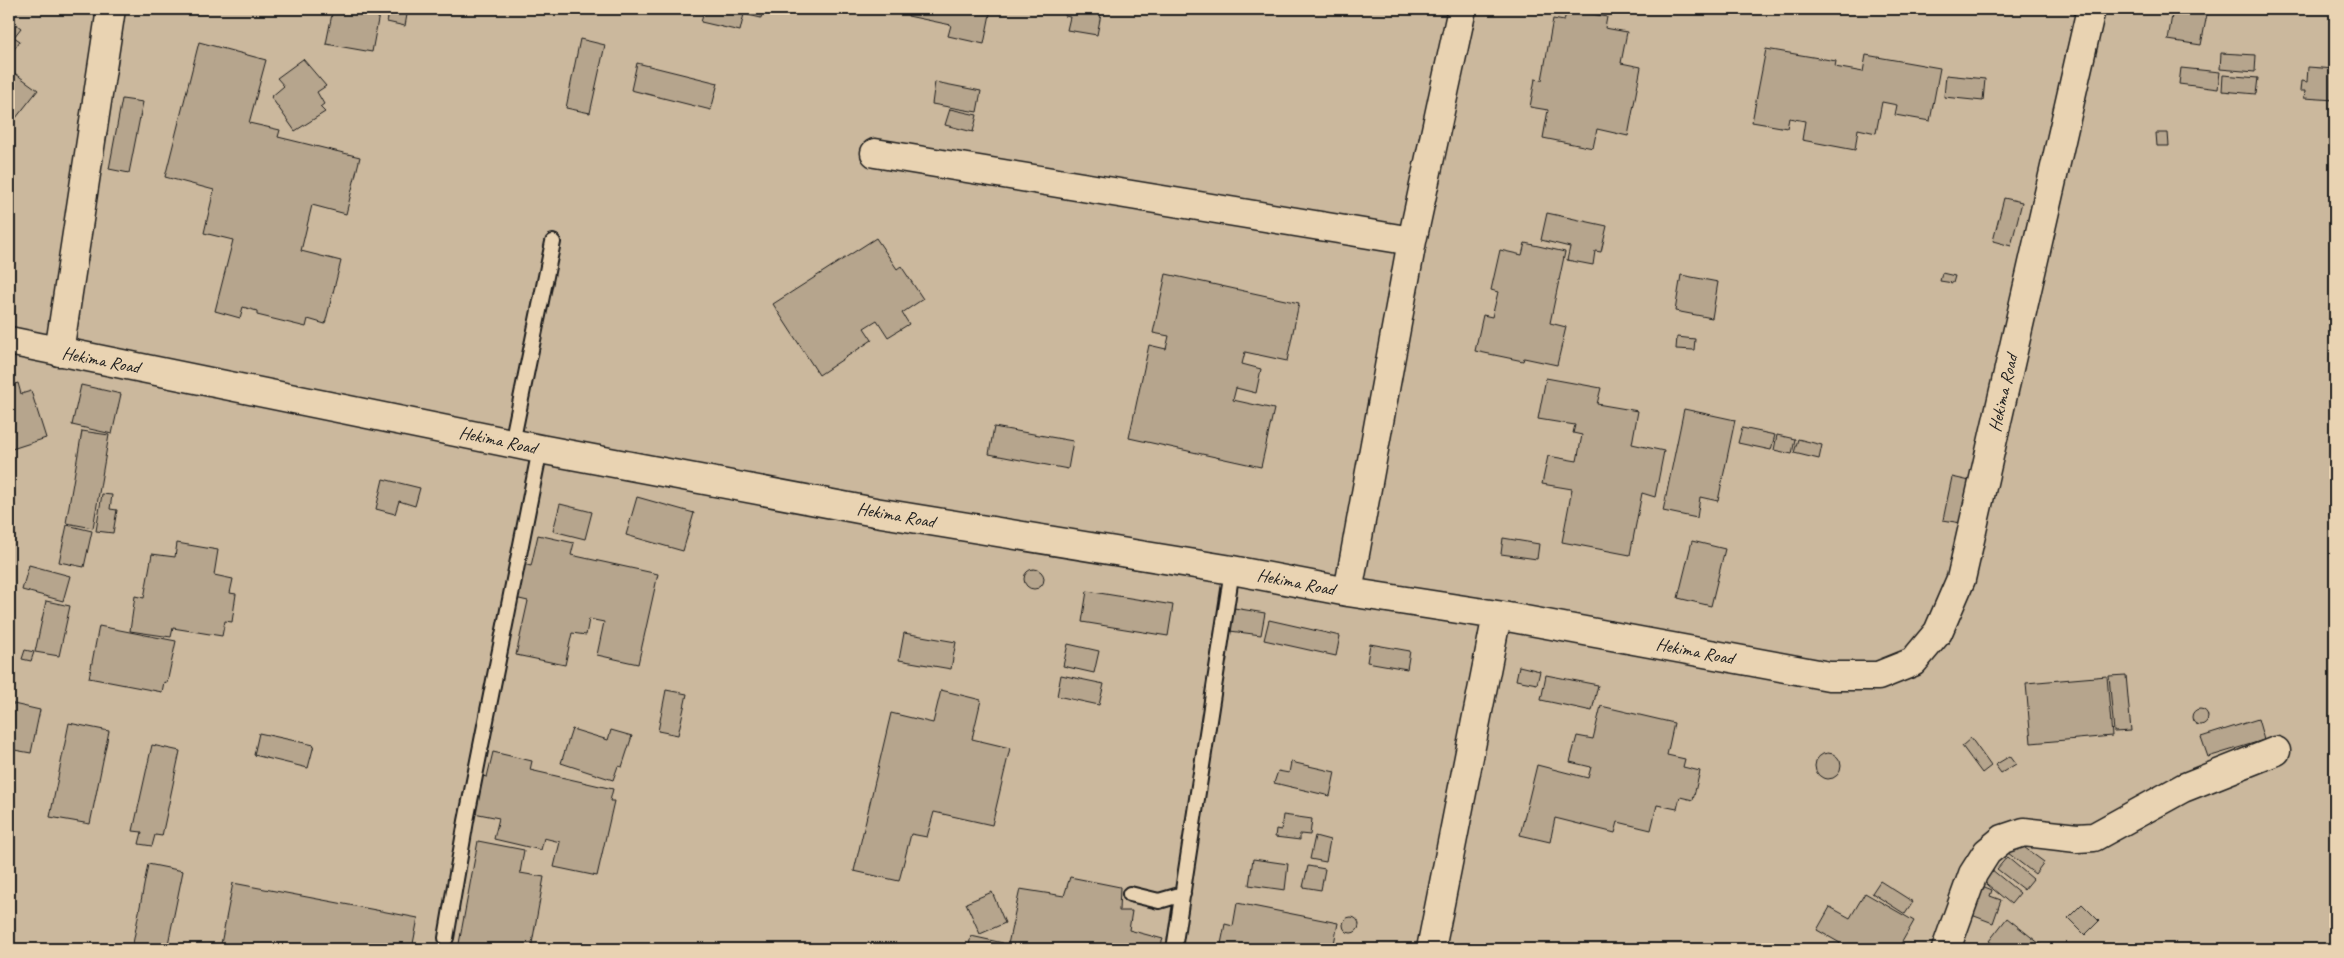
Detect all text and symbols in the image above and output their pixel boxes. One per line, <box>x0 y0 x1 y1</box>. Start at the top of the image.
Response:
street label: Hekima Road <box>60 342 145 379</box>
street label: Hekima Road <box>1983 349 2023 434</box>
street label: Hekima Road <box>457 421 542 460</box>
street label: Hekima Road <box>855 497 940 533</box>
street label: Hekima Road <box>1255 564 1340 601</box>
street label: Hekima Road <box>1654 633 1739 670</box>

